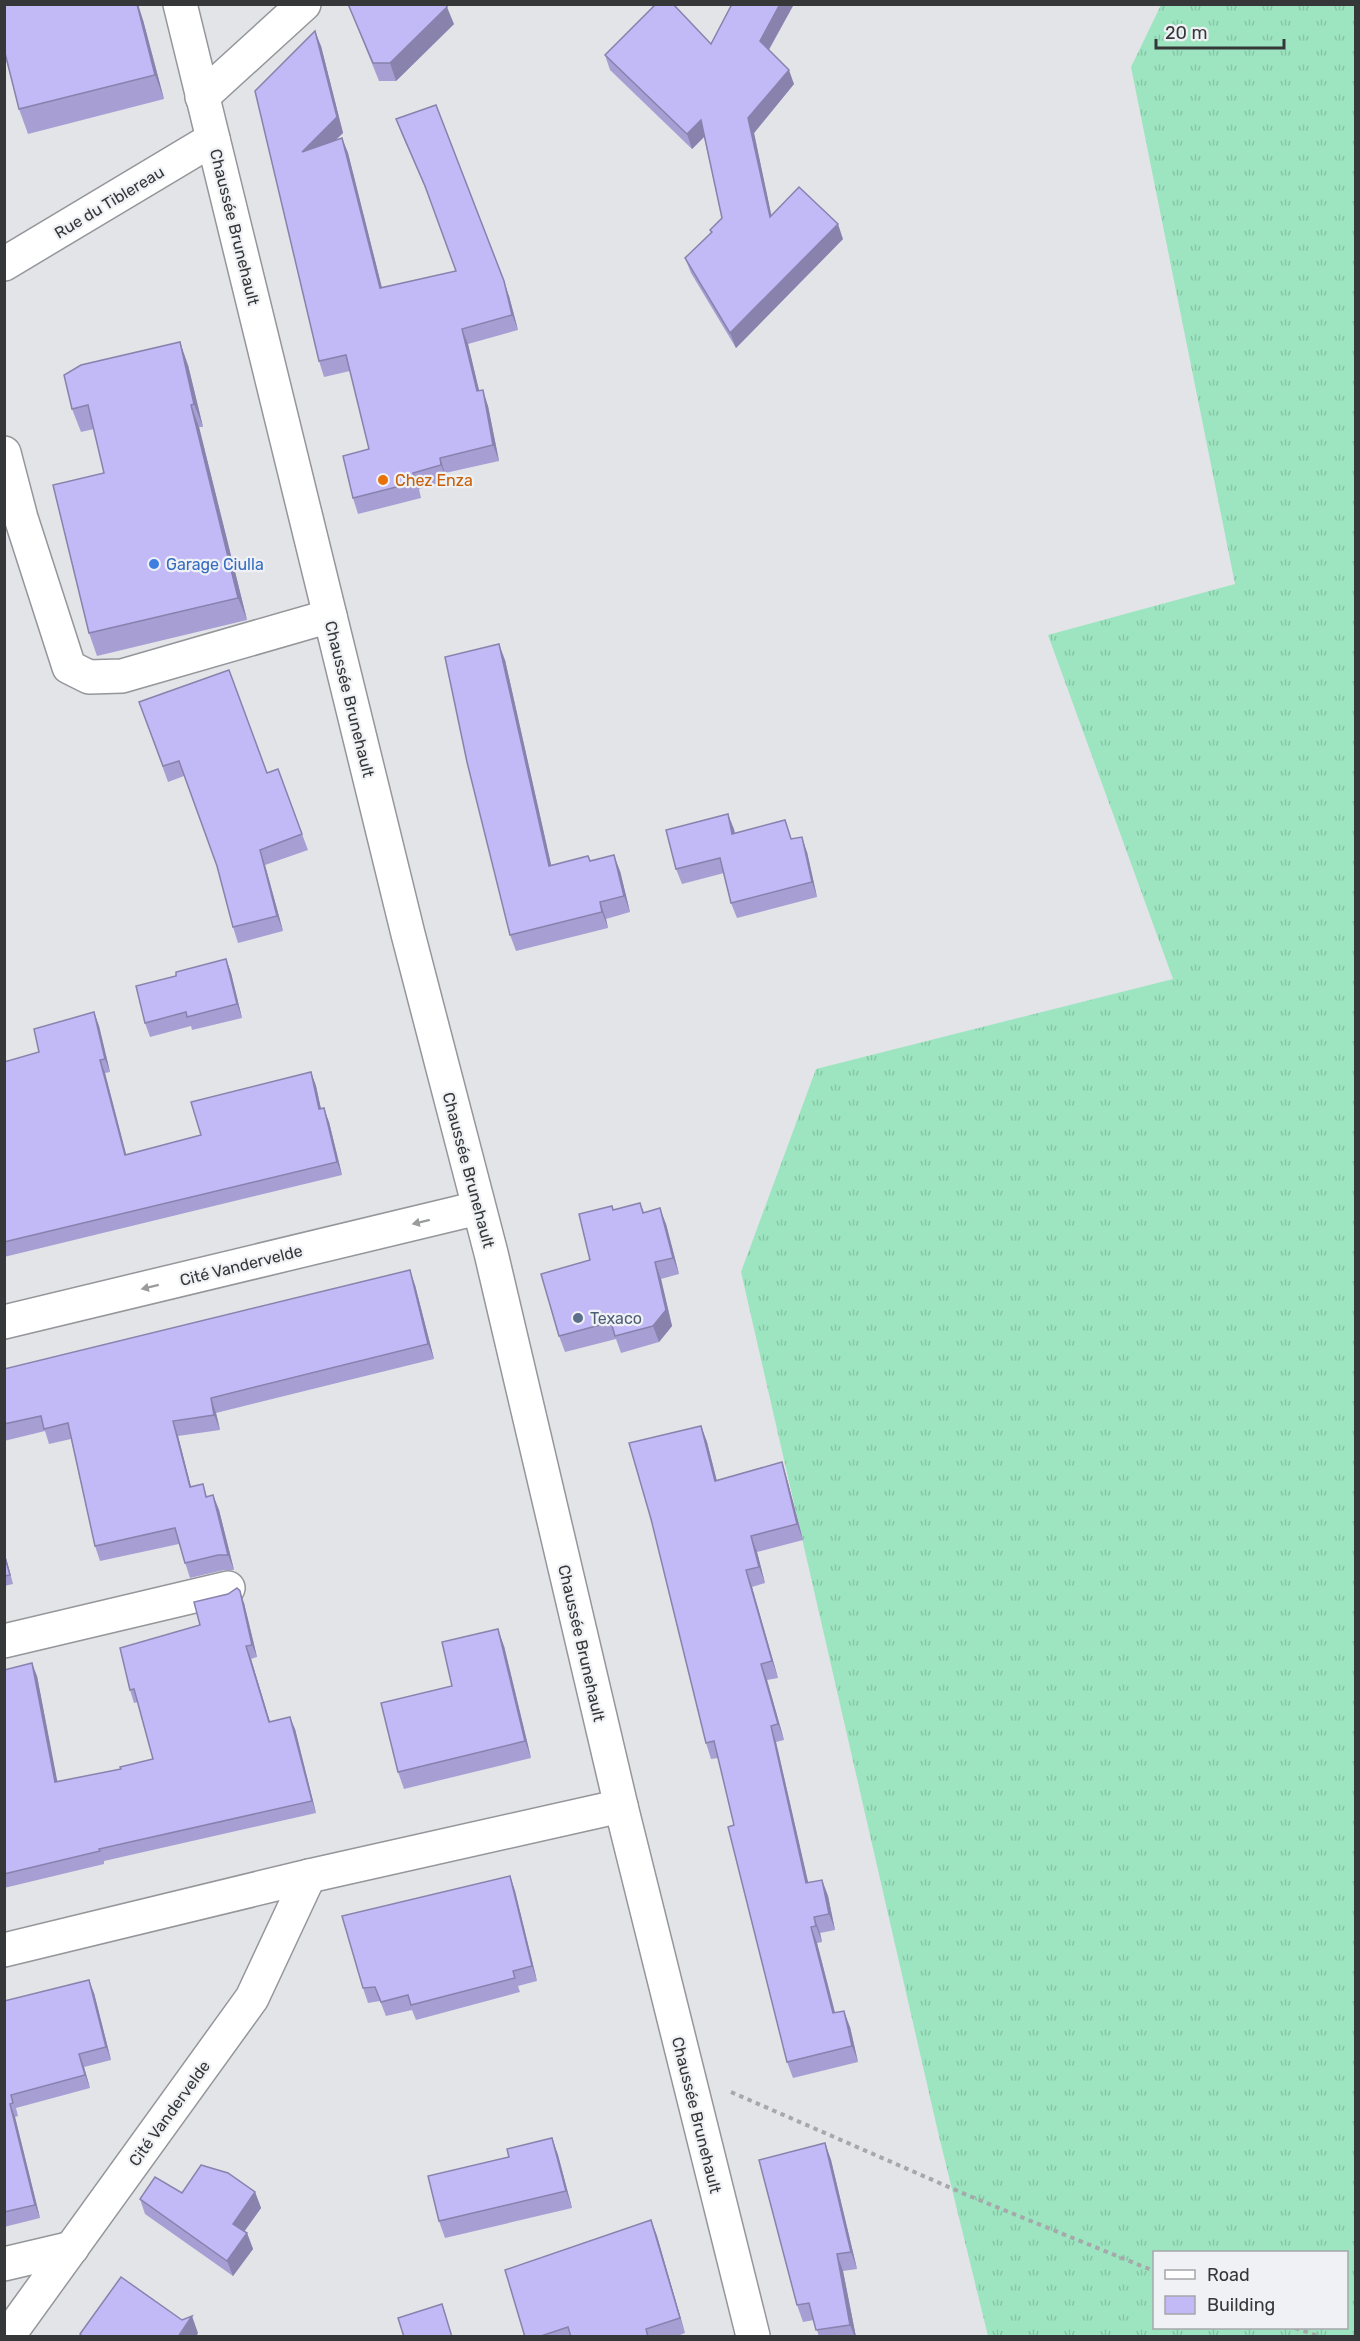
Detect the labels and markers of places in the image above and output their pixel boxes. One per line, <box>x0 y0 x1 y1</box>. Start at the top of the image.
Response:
place label: Chez Enza <box>395 471 473 490</box>
marker: Chez Enza <box>376 473 390 487</box>
place label: Garage Ciulla <box>166 555 264 574</box>
marker: Garage Ciulla <box>147 557 161 571</box>
place label: Texaco <box>590 1309 642 1328</box>
marker: Texaco <box>571 1311 585 1325</box>

